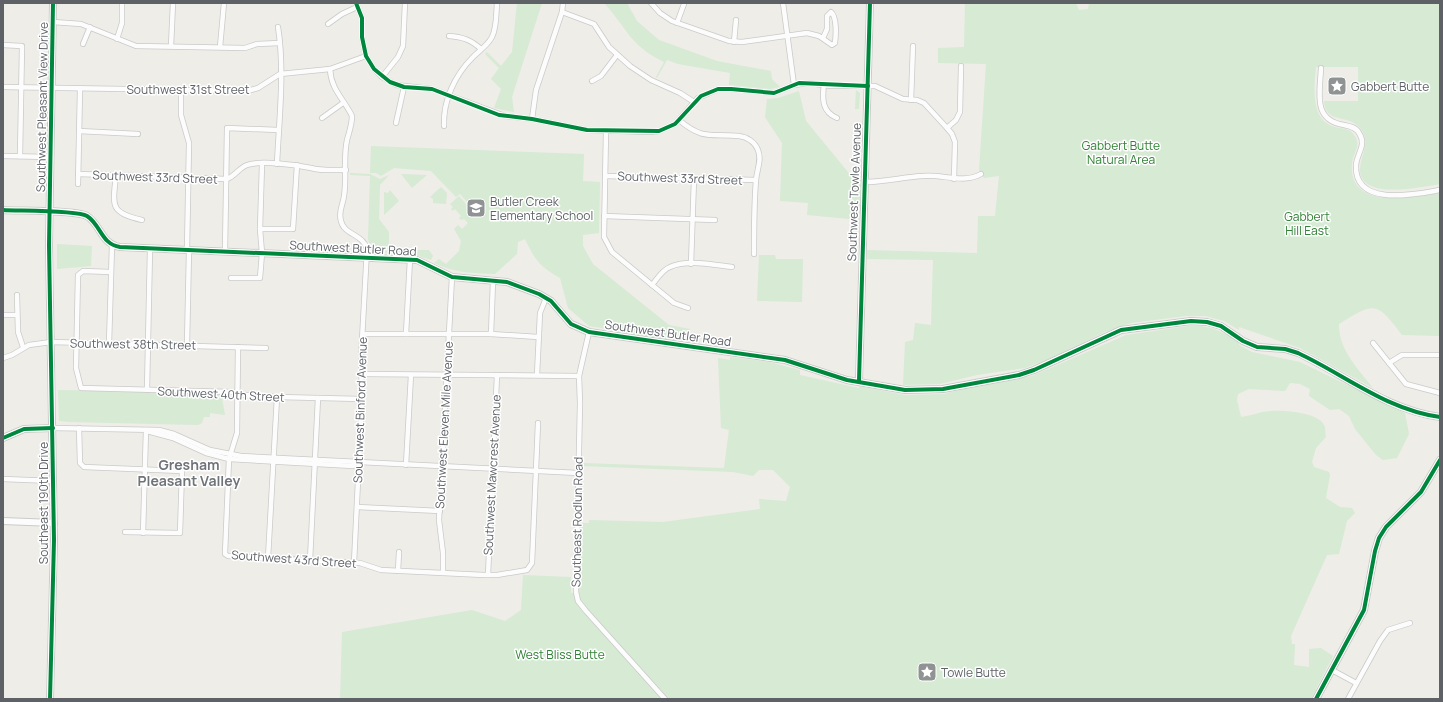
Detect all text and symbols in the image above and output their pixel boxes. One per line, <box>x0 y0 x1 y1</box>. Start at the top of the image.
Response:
street label: Southwest Pleasant View Drive <box>32 22 52 192</box>
place icon: Gabbert Butte <box>1326 75 1348 97</box>
place label: Gabbert Butte <box>1351 78 1429 95</box>
street label: Southwest 31st Street <box>126 81 250 98</box>
street label: Southwest Towle Avenue <box>843 122 865 262</box>
park label: Gabbert Butte Natural Area <box>1082 137 1160 168</box>
street label: Southwest 33rd Street <box>92 166 218 188</box>
street label: Southwest 33rd Street <box>617 167 743 189</box>
place label: Butler Creek Elementary School <box>490 193 593 224</box>
school or university icon: Butler Creek Elementary School <box>465 197 487 219</box>
park label: Gabbert Hill East <box>1284 208 1330 239</box>
street label: Southwest Butler Road <box>289 236 417 260</box>
street label: Southwest Butler Road <box>604 316 732 350</box>
street label: Southwest 38th Street <box>70 334 196 354</box>
street label: Southwest Binford Avenue <box>349 337 371 483</box>
street label: Southwest Eleven Mile Avenue <box>431 341 457 509</box>
street label: Southwest 40th Street <box>157 382 285 406</box>
street label: Southwest Mawcrest Avenue <box>479 394 505 556</box>
street label: Southeast 190th Drive <box>35 442 52 564</box>
district label: Gresham Pleasant Valley <box>138 455 241 490</box>
street label: Southeast Rodlun Road <box>567 457 587 587</box>
street label: Southwest 43rd Street <box>231 546 357 572</box>
park label: West Bliss Butte <box>515 646 605 663</box>
place icon: Towle Butte <box>916 661 938 683</box>
place label: Towle Butte <box>941 664 1006 681</box>

